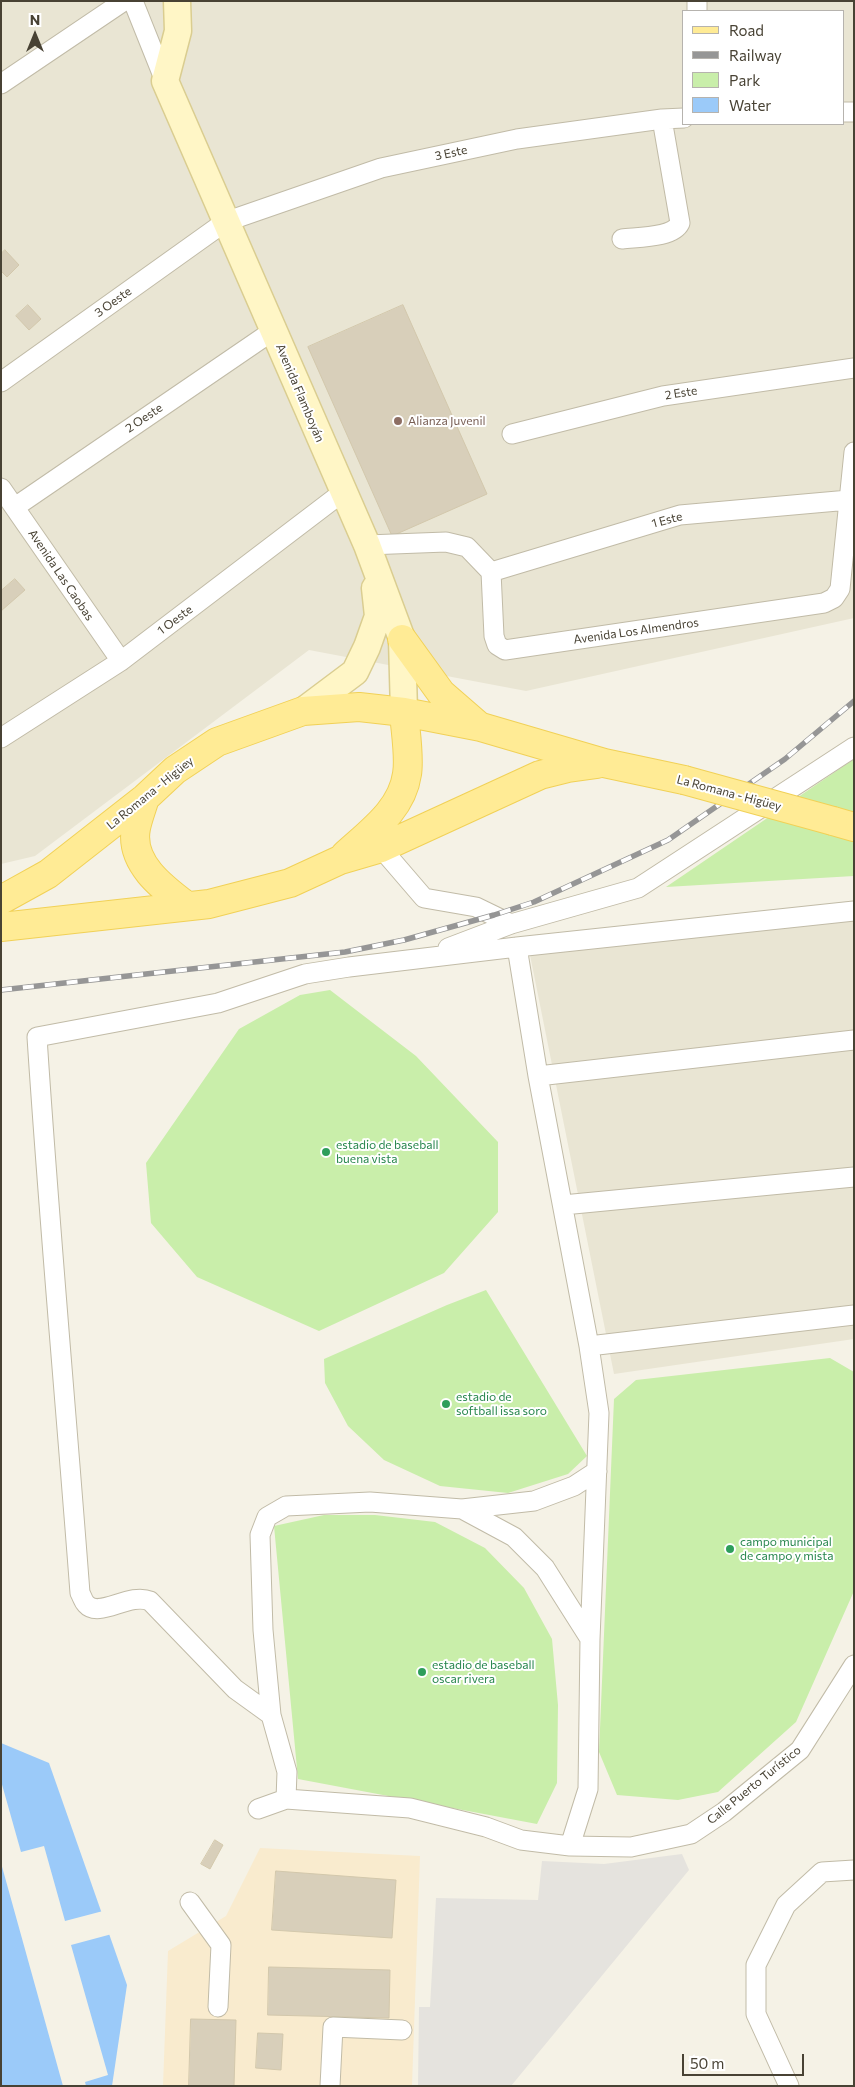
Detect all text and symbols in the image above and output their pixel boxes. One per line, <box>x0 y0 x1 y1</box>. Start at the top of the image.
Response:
north arrow <box>10 10 60 60</box>
legend <box>682 10 845 125</box>
text: N <box>30 11 40 28</box>
text: Road <box>729 21 764 39</box>
text: Railway <box>729 46 782 64</box>
text: Park <box>729 71 760 89</box>
text: Water <box>729 96 771 114</box>
street label: 3 Este <box>433 143 469 163</box>
street label: 3 Oeste <box>92 284 134 320</box>
street label: Avenida Flamboyán <box>273 342 327 444</box>
street label: 2 Este <box>664 383 698 403</box>
street label: 2 Oeste <box>123 400 165 436</box>
place label: Alianza Juvenil <box>408 414 486 428</box>
marker: Alianza Juvenil <box>392 415 404 427</box>
street label: 1 Este <box>650 509 684 531</box>
street label: Avenida Las Caobas <box>25 527 97 623</box>
street label: 1 Oeste <box>155 602 195 638</box>
street label: Avenida Los Almendros <box>572 615 700 647</box>
street label: La Romana - Higüey <box>104 754 196 832</box>
street label: La Romana - Higüey <box>675 772 783 814</box>
place label: estadio de baseball buena vista <box>336 1138 439 1166</box>
marker: estadio de baseball buena vista <box>320 1146 332 1158</box>
place label: estadio de softball issa soro <box>456 1390 547 1418</box>
marker: estadio de softball issa soro <box>440 1398 452 1410</box>
place label: campo municipal de campo y mista <box>740 1535 833 1563</box>
marker: campo municipal de campo y mista <box>724 1543 736 1555</box>
place label: estadio de baseball oscar rivera <box>432 1658 535 1686</box>
marker: estadio de baseball oscar rivera <box>416 1666 428 1678</box>
street label: Calle Puerto Turístico <box>704 1743 804 1827</box>
scale bar <box>685 2044 808 2076</box>
text: 50 m <box>690 2054 724 2072</box>

